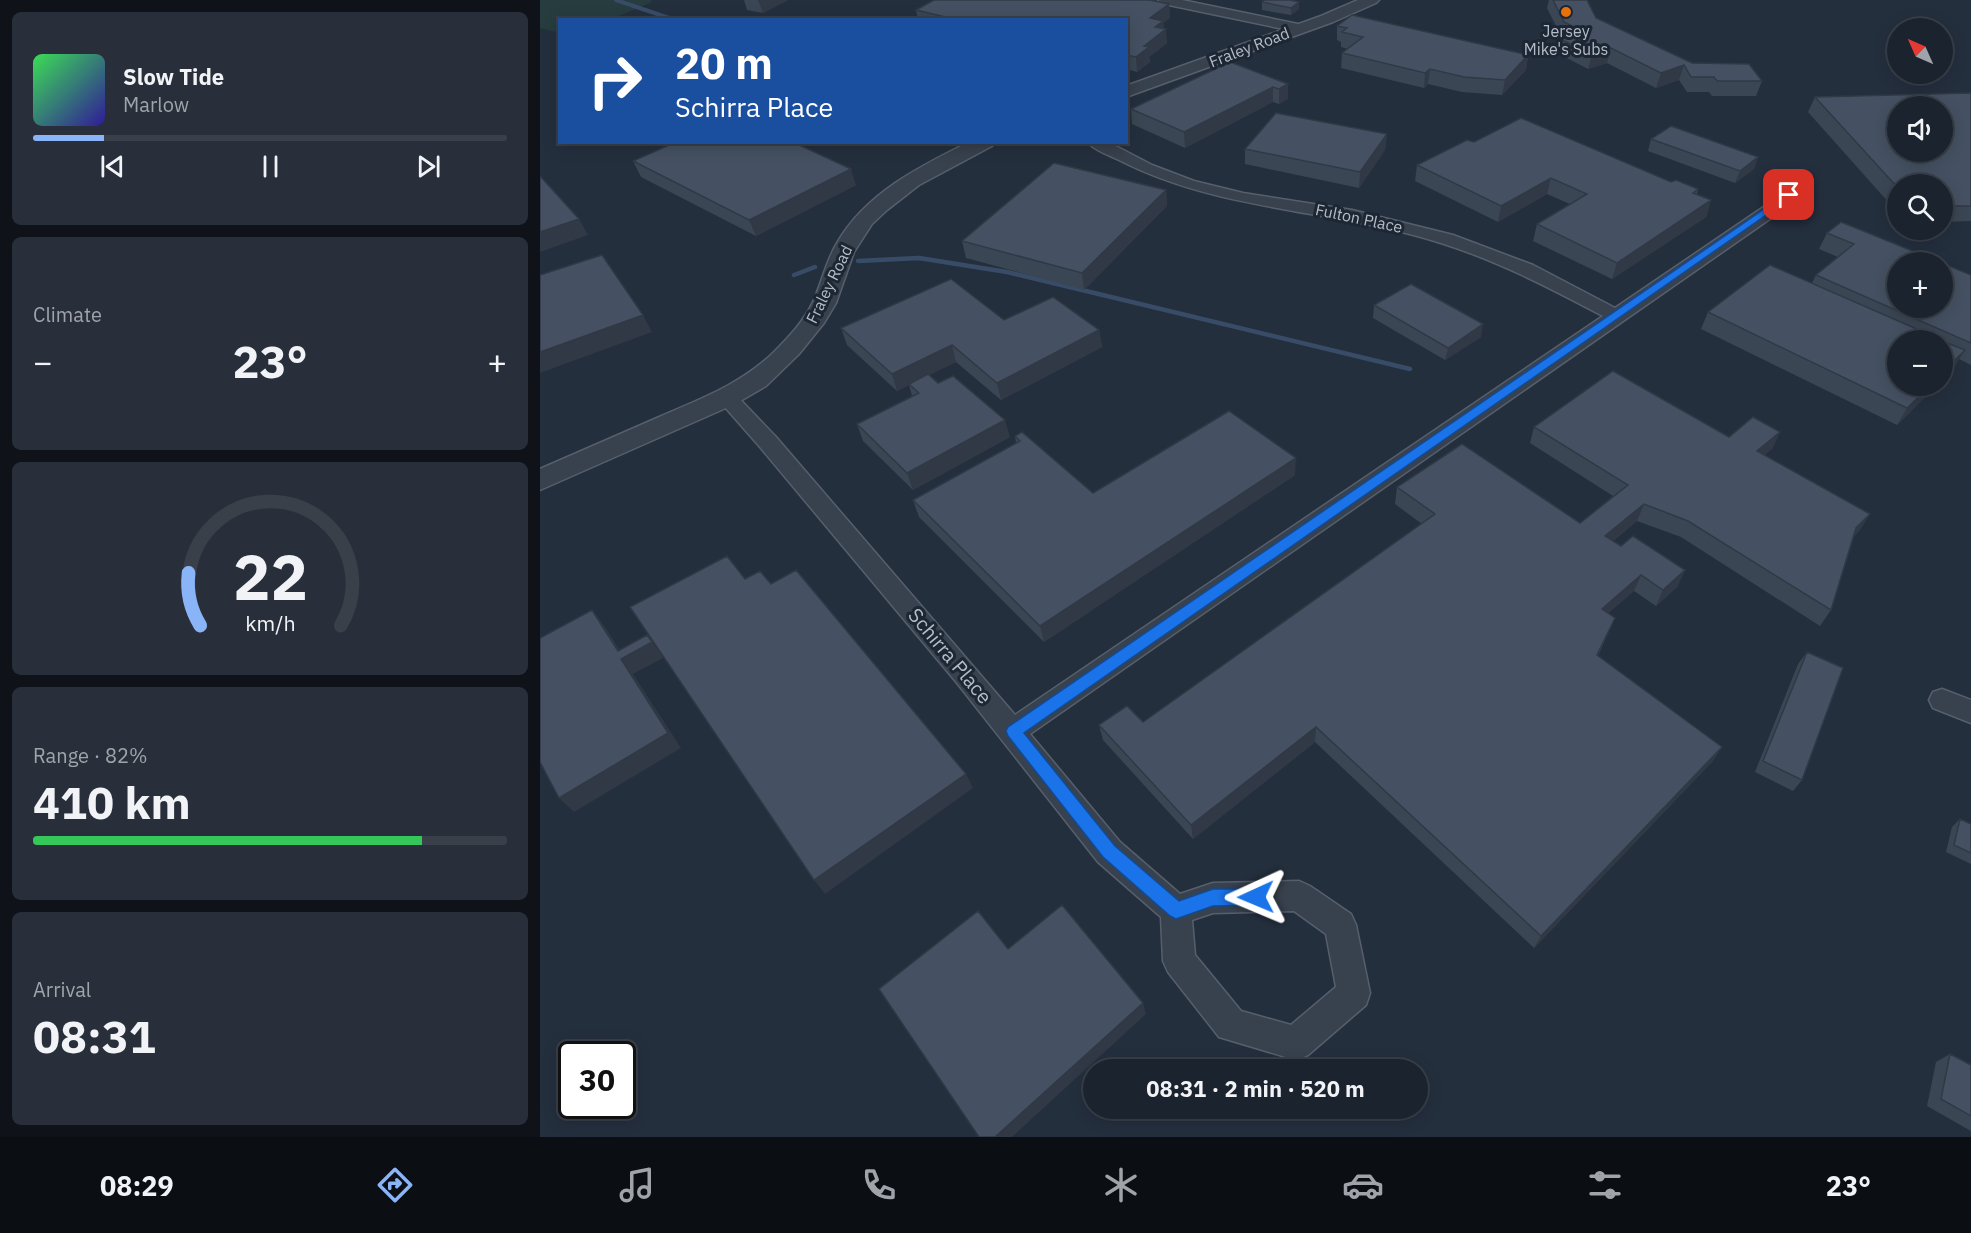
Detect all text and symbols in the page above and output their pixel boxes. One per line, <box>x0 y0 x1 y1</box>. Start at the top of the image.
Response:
marker: Jersey Mike's Subs <box>1559 5 1573 19</box>
north arrow <box>1887 18 1953 84</box>
map controls <box>1887 18 1953 396</box>
place label: Jersey Mike's Subs <box>1524 21 1608 59</box>
street label: Fraley Road <box>1206 23 1292 71</box>
text: 20 m <box>675 36 773 91</box>
icon: right <box>576 42 654 120</box>
text: Slow Tide <box>123 62 224 91</box>
text: Schirra Place <box>675 89 833 124</box>
text: Marlow <box>123 91 189 118</box>
button: sound <box>1887 96 1953 162</box>
icon: previous <box>96 150 129 183</box>
icon: pause <box>254 150 287 183</box>
icon: next <box>412 150 445 183</box>
pin <box>1763 169 1814 220</box>
button: search <box>1887 174 1953 240</box>
icon: arrive <box>1772 178 1805 211</box>
street label: Fulton Place <box>1314 199 1405 237</box>
street label: Fraley Road <box>801 242 857 326</box>
button: + <box>1887 252 1953 318</box>
text: Climate <box>33 301 102 328</box>
button: − <box>1887 330 1953 396</box>
text: 23° <box>232 332 308 390</box>
text: − <box>33 340 53 383</box>
text: + <box>487 340 507 383</box>
text: 22 <box>233 536 307 617</box>
street label: Schirra Place <box>902 602 998 709</box>
text: km/h <box>245 609 295 637</box>
text: Range · 82% <box>33 742 148 769</box>
text: 410 km <box>33 773 191 831</box>
position arrow <box>1224 865 1288 929</box>
text: Arrival <box>33 976 91 1003</box>
text: 08:31 <box>33 1007 156 1065</box>
speed limit sign: 30 <box>558 1041 636 1119</box>
text: 08:31 · 2 min · 520 m <box>1146 1074 1365 1103</box>
icon: directions <box>374 1164 416 1206</box>
icon: music <box>616 1164 658 1206</box>
icon: phone <box>858 1164 900 1206</box>
icon: climate <box>1100 1164 1142 1206</box>
icon: car <box>1342 1164 1384 1206</box>
icon: filters <box>1584 1164 1626 1206</box>
text: 08:29 <box>100 1168 174 1203</box>
text: 23° <box>1826 1168 1871 1203</box>

